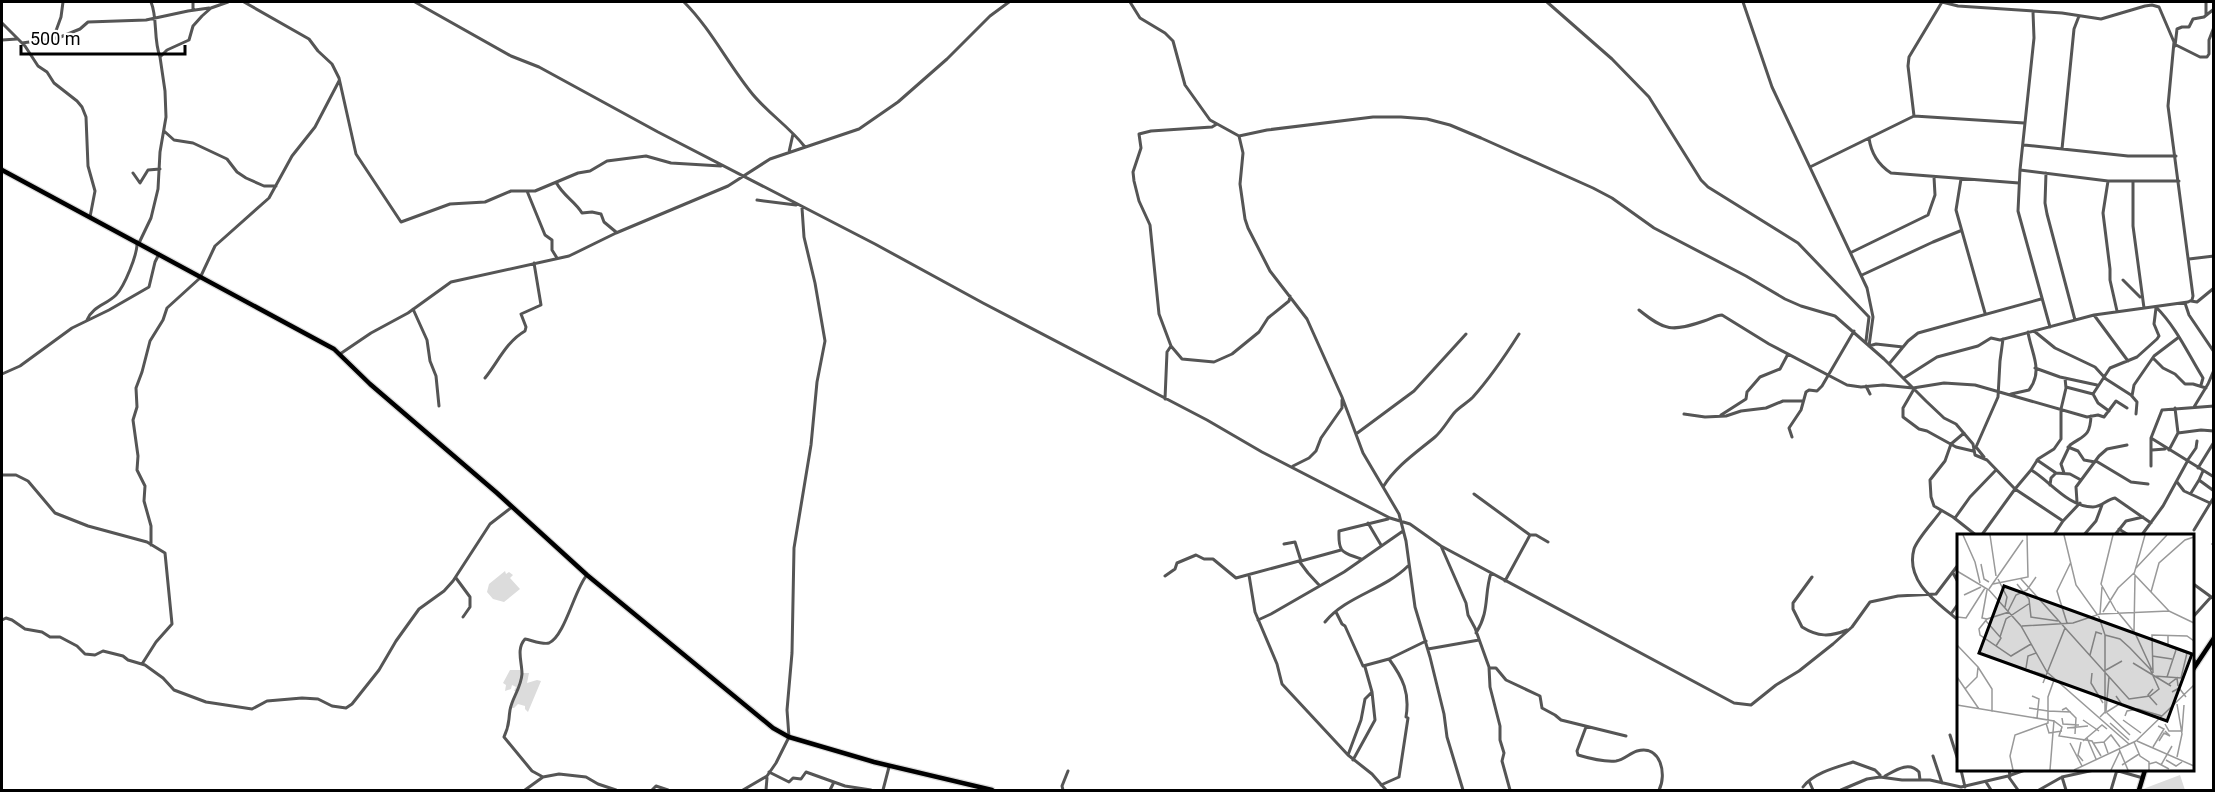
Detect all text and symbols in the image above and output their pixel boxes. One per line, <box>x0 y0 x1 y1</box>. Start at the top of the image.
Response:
scale bar <box>21 18 184 56</box>
text: 500 m <box>30 28 81 49</box>
inset map <box>1957 534 2194 771</box>

